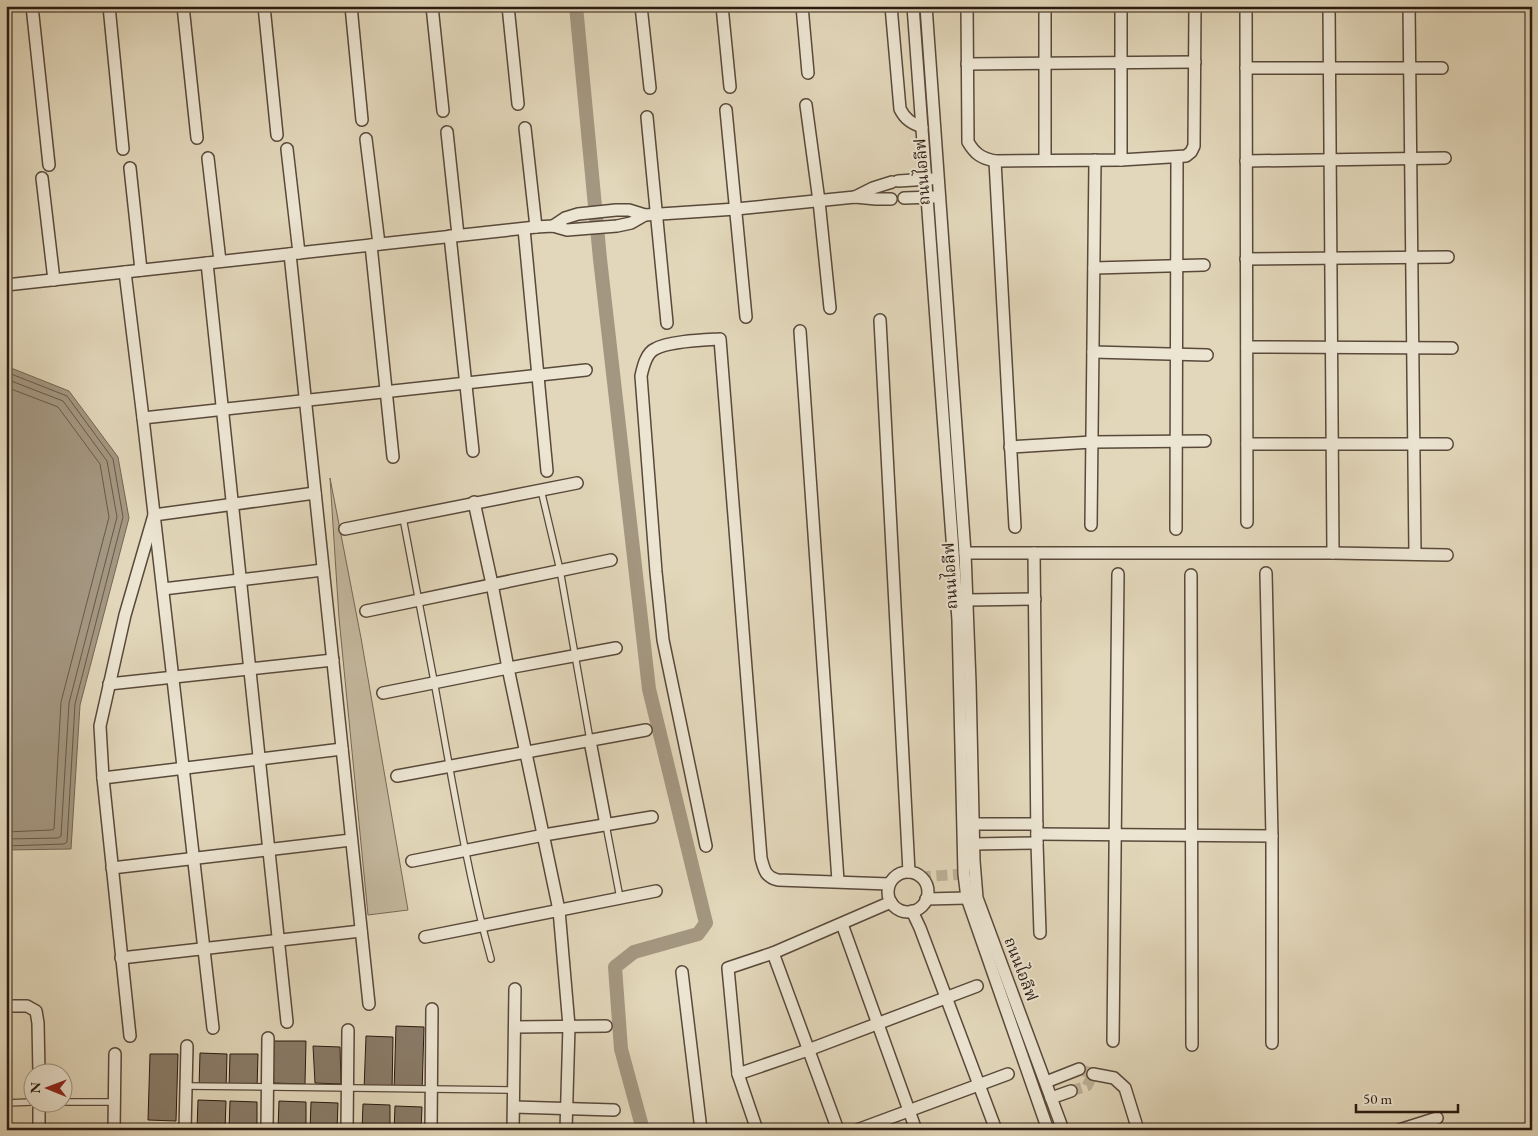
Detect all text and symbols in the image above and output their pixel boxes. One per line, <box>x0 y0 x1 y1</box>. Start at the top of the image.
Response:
street label: ถนนไอลีฟ <box>909 138 935 206</box>
street label: ถนนไอลีฟ <box>938 542 962 610</box>
street label: ถนนไอลีฟ <box>999 934 1043 1004</box>
north arrow <box>22 1064 72 1114</box>
text: N <box>26 1081 44 1094</box>
scale bar <box>1356 1081 1458 1113</box>
text: 50 m <box>1363 1089 1392 1108</box>

